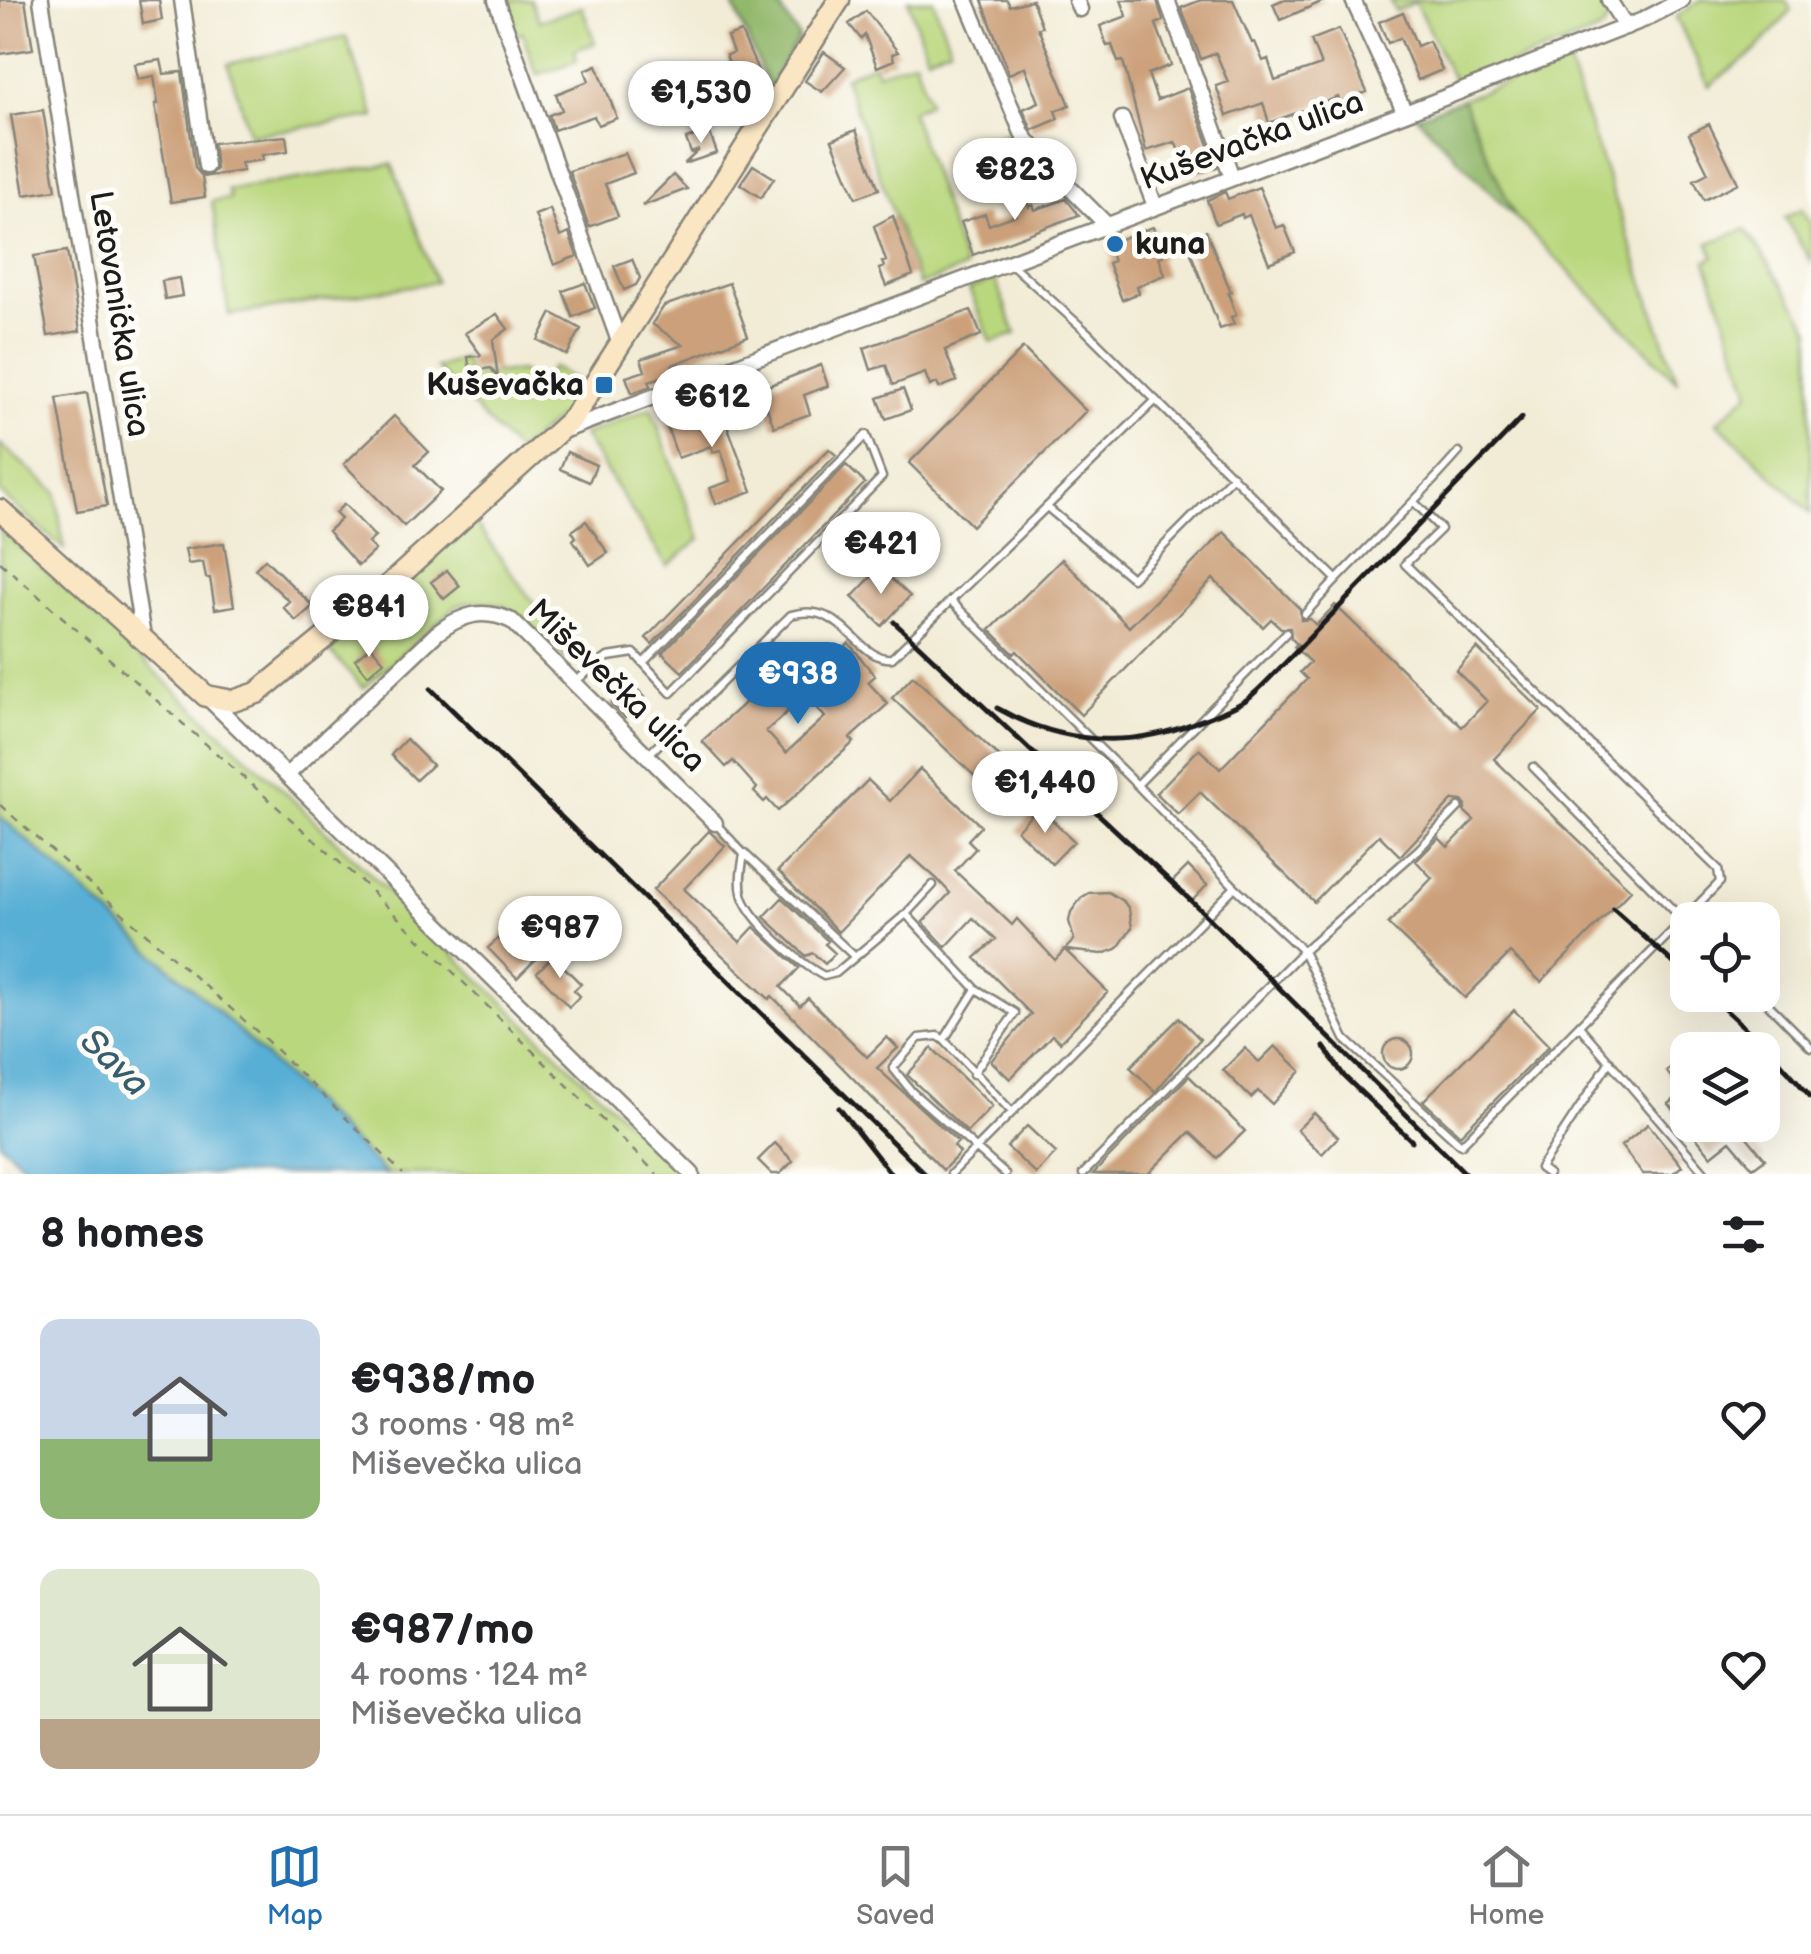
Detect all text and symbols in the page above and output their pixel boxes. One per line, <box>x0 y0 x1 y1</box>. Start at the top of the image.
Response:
pin: €1,530 <box>620 61 782 146</box>
text: €1,530 <box>650 74 752 113</box>
street label: Kuševačka ulica <box>1135 83 1369 199</box>
pin: €823 <box>956 138 1074 223</box>
text: €823 <box>975 151 1055 190</box>
street label: Letovanićka ulica <box>80 188 158 440</box>
place label: kuna <box>1135 225 1206 264</box>
marker: kuna <box>1104 233 1126 255</box>
pin: €612 <box>653 365 771 450</box>
place label: Kuševačka <box>426 366 584 405</box>
marker: Kuševačka <box>593 374 615 396</box>
text: €612 <box>674 378 750 417</box>
pin: €421 <box>822 512 940 597</box>
text: €421 <box>844 525 918 564</box>
pin: €841 <box>310 575 428 660</box>
text: €841 <box>331 588 407 627</box>
street label: Miševečka ulica <box>519 591 713 781</box>
pin: €938 <box>739 642 857 727</box>
text: €938 <box>758 655 838 694</box>
pin: €1,440 <box>964 751 1126 836</box>
text: €1,440 <box>994 764 1096 803</box>
pin: €987 <box>501 896 619 981</box>
map controls <box>1670 902 1780 1142</box>
button: locate <box>1670 902 1780 1012</box>
text: €987 <box>520 909 600 948</box>
water label: Sava <box>71 1020 157 1106</box>
button: layers <box>1670 1032 1780 1142</box>
icon: filters <box>1716 1207 1771 1262</box>
text: 8 homes <box>40 1209 204 1260</box>
text: €938/mo <box>350 1355 535 1406</box>
icon: home <box>120 1359 240 1479</box>
icon: heart <box>1716 1392 1771 1447</box>
text: 3 rooms · 98 m² <box>350 1406 575 1445</box>
text: Miševečka ulica <box>350 1445 582 1484</box>
text: €987/mo <box>350 1605 534 1656</box>
icon: home <box>120 1609 240 1729</box>
icon: heart <box>1716 1642 1771 1697</box>
text: 4 rooms · 124 m² <box>350 1656 588 1695</box>
text: Miševečka ulica <box>350 1695 582 1734</box>
tab: Map <box>267 1839 323 1932</box>
tab: Saved <box>856 1839 935 1932</box>
tab: Home <box>1468 1839 1544 1932</box>

